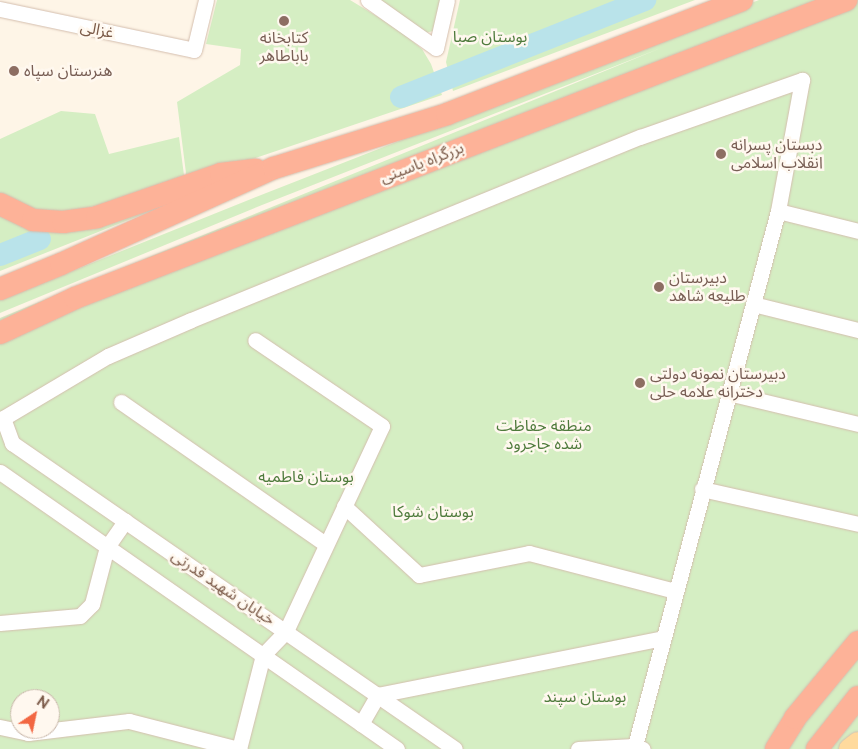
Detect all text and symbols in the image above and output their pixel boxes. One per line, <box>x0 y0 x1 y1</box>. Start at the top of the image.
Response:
marker: کتابخانه باباطاهر <box>278 15 290 27</box>
street label: غزالی <box>79 17 115 43</box>
park label: بوستان صبا <box>453 27 527 47</box>
place label: کتابخانه باباطاهر <box>260 28 308 66</box>
place label: هنرستان سپاه <box>24 61 112 81</box>
marker: هنرستان سپاه <box>8 65 20 77</box>
place label: دبستان پسرانه انقلاب اسلامی <box>731 135 823 173</box>
street label: بزرگراه یاسینی <box>377 138 467 188</box>
marker: دبستان پسرانه انقلاب اسلامی <box>715 148 727 160</box>
place label: دبیرستان طلیعه شاهد <box>669 268 746 306</box>
marker: دبیرستان طلیعه شاهد <box>653 281 665 293</box>
place label: دبیرستان نمونه دولتی دخترانه علامه حلی <box>650 364 786 402</box>
marker: دبیرستان نمونه دولتی دخترانه علامه حلی <box>634 377 646 389</box>
park label: منطقه حفاظت شده جاجرود <box>496 416 592 454</box>
park label: بوستان فاطمیه <box>258 467 354 487</box>
park label: بوستان شوکا <box>392 502 474 522</box>
street label: خیابان شهید قدرتی <box>168 546 278 630</box>
park label: بوستان سپند <box>544 687 626 707</box>
north arrow <box>10 689 60 739</box>
text: N <box>34 693 52 712</box>

